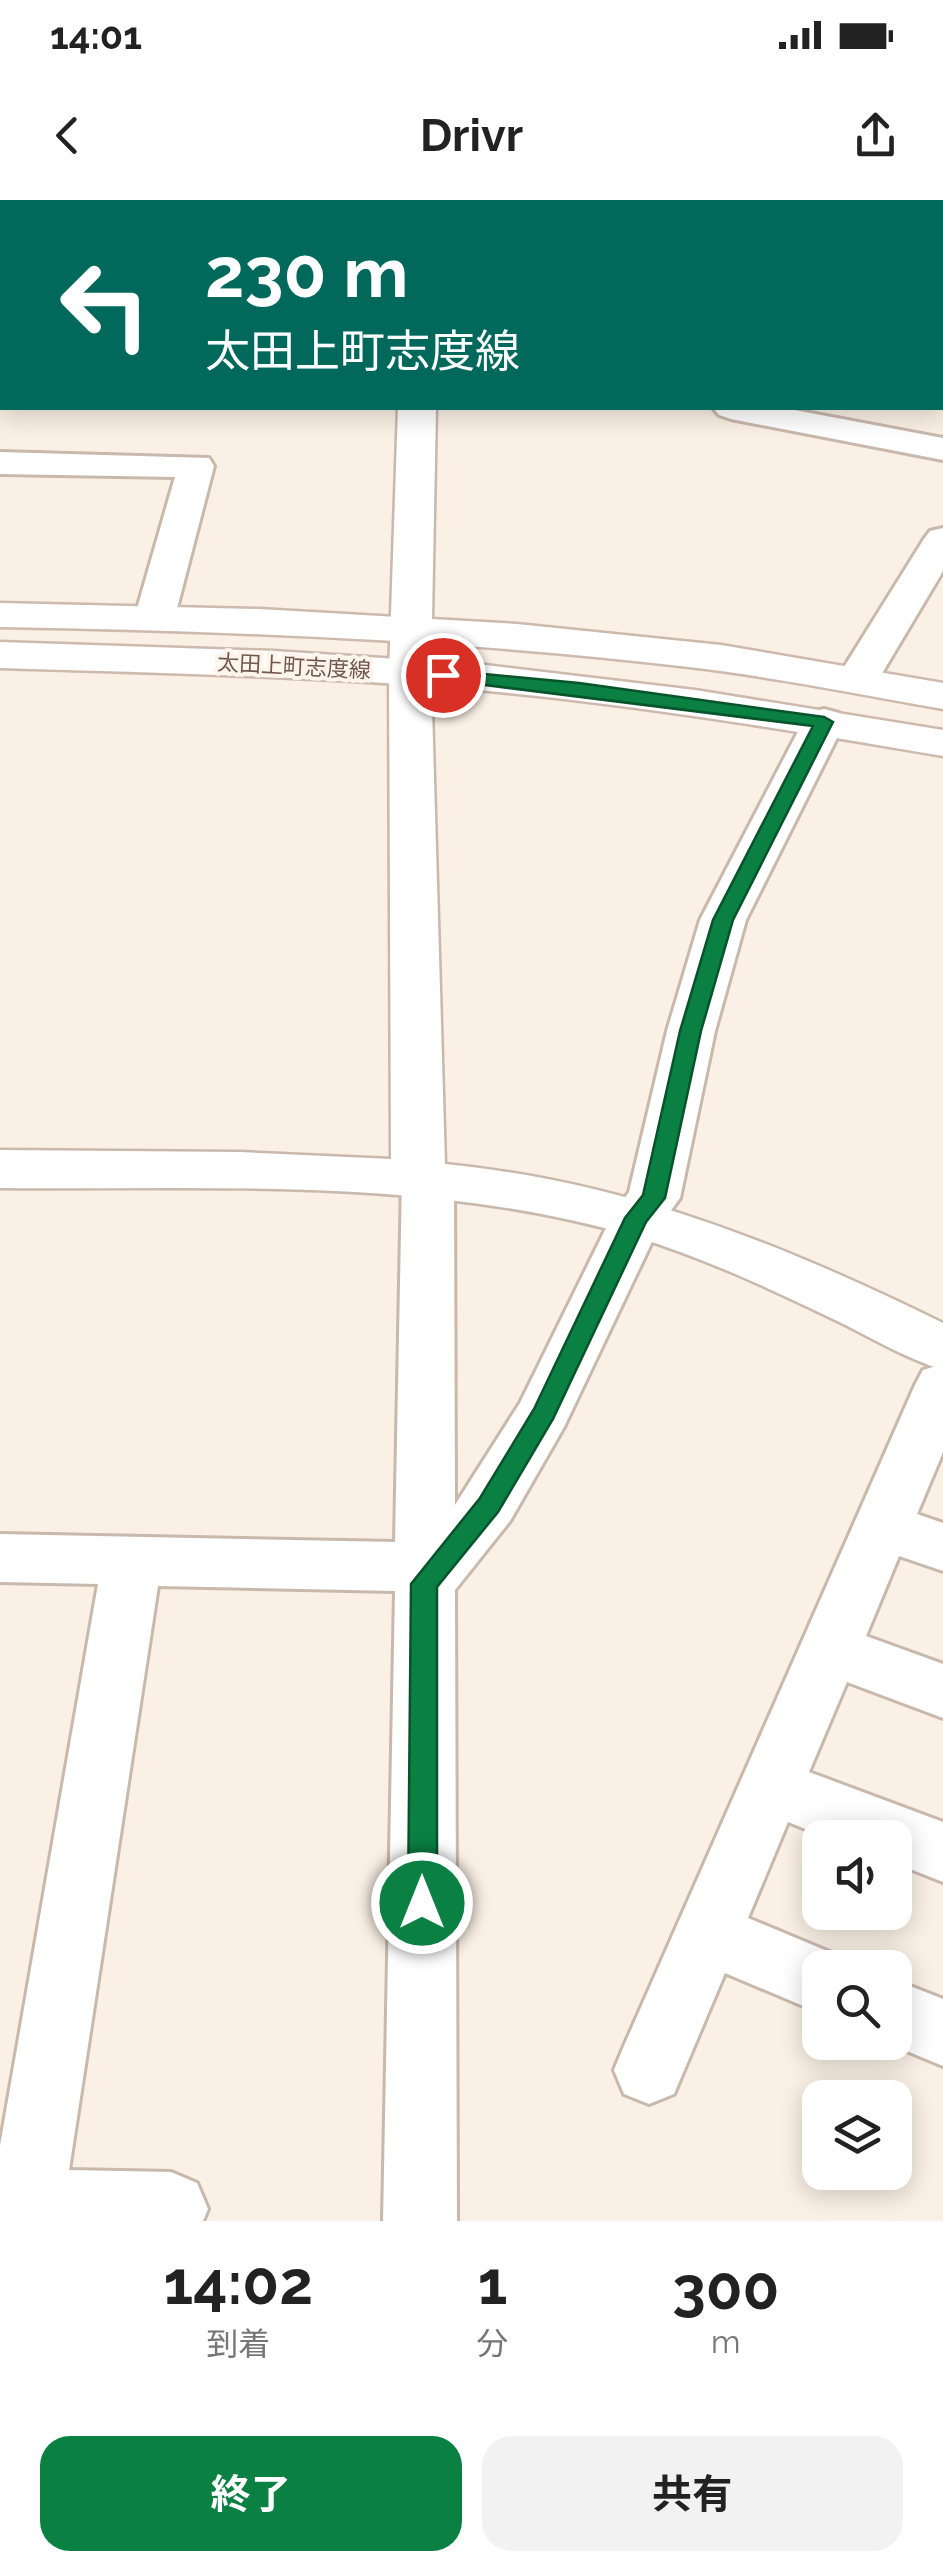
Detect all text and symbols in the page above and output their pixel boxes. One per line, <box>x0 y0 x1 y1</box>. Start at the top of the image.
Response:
text: 14:01 <box>50 13 142 58</box>
icon: back <box>40 108 95 163</box>
icon: share <box>848 108 903 163</box>
text: Drivr <box>420 109 523 162</box>
text: 230 m <box>205 231 409 313</box>
icon: left <box>40 240 170 370</box>
text: 太田上町志度線 <box>205 325 520 378</box>
pin <box>401 633 486 718</box>
icon: arrive <box>416 648 471 703</box>
street label: 太田上町志度線 <box>216 649 372 683</box>
map controls <box>802 1820 912 2190</box>
button: sound <box>802 1820 912 1930</box>
position arrow <box>370 1851 474 1955</box>
button: search <box>802 1950 912 2060</box>
button: layers <box>802 2080 912 2190</box>
text: 14:02 <box>164 2248 313 2318</box>
text: 1 <box>478 2248 507 2318</box>
text: 300 <box>672 2253 779 2323</box>
text: m <box>711 2323 741 2360</box>
text: 到着 <box>206 2325 270 2362</box>
text: 分 <box>477 2325 509 2362</box>
button: 終了 <box>40 2436 462 2551</box>
button: 共有 <box>482 2436 903 2551</box>

